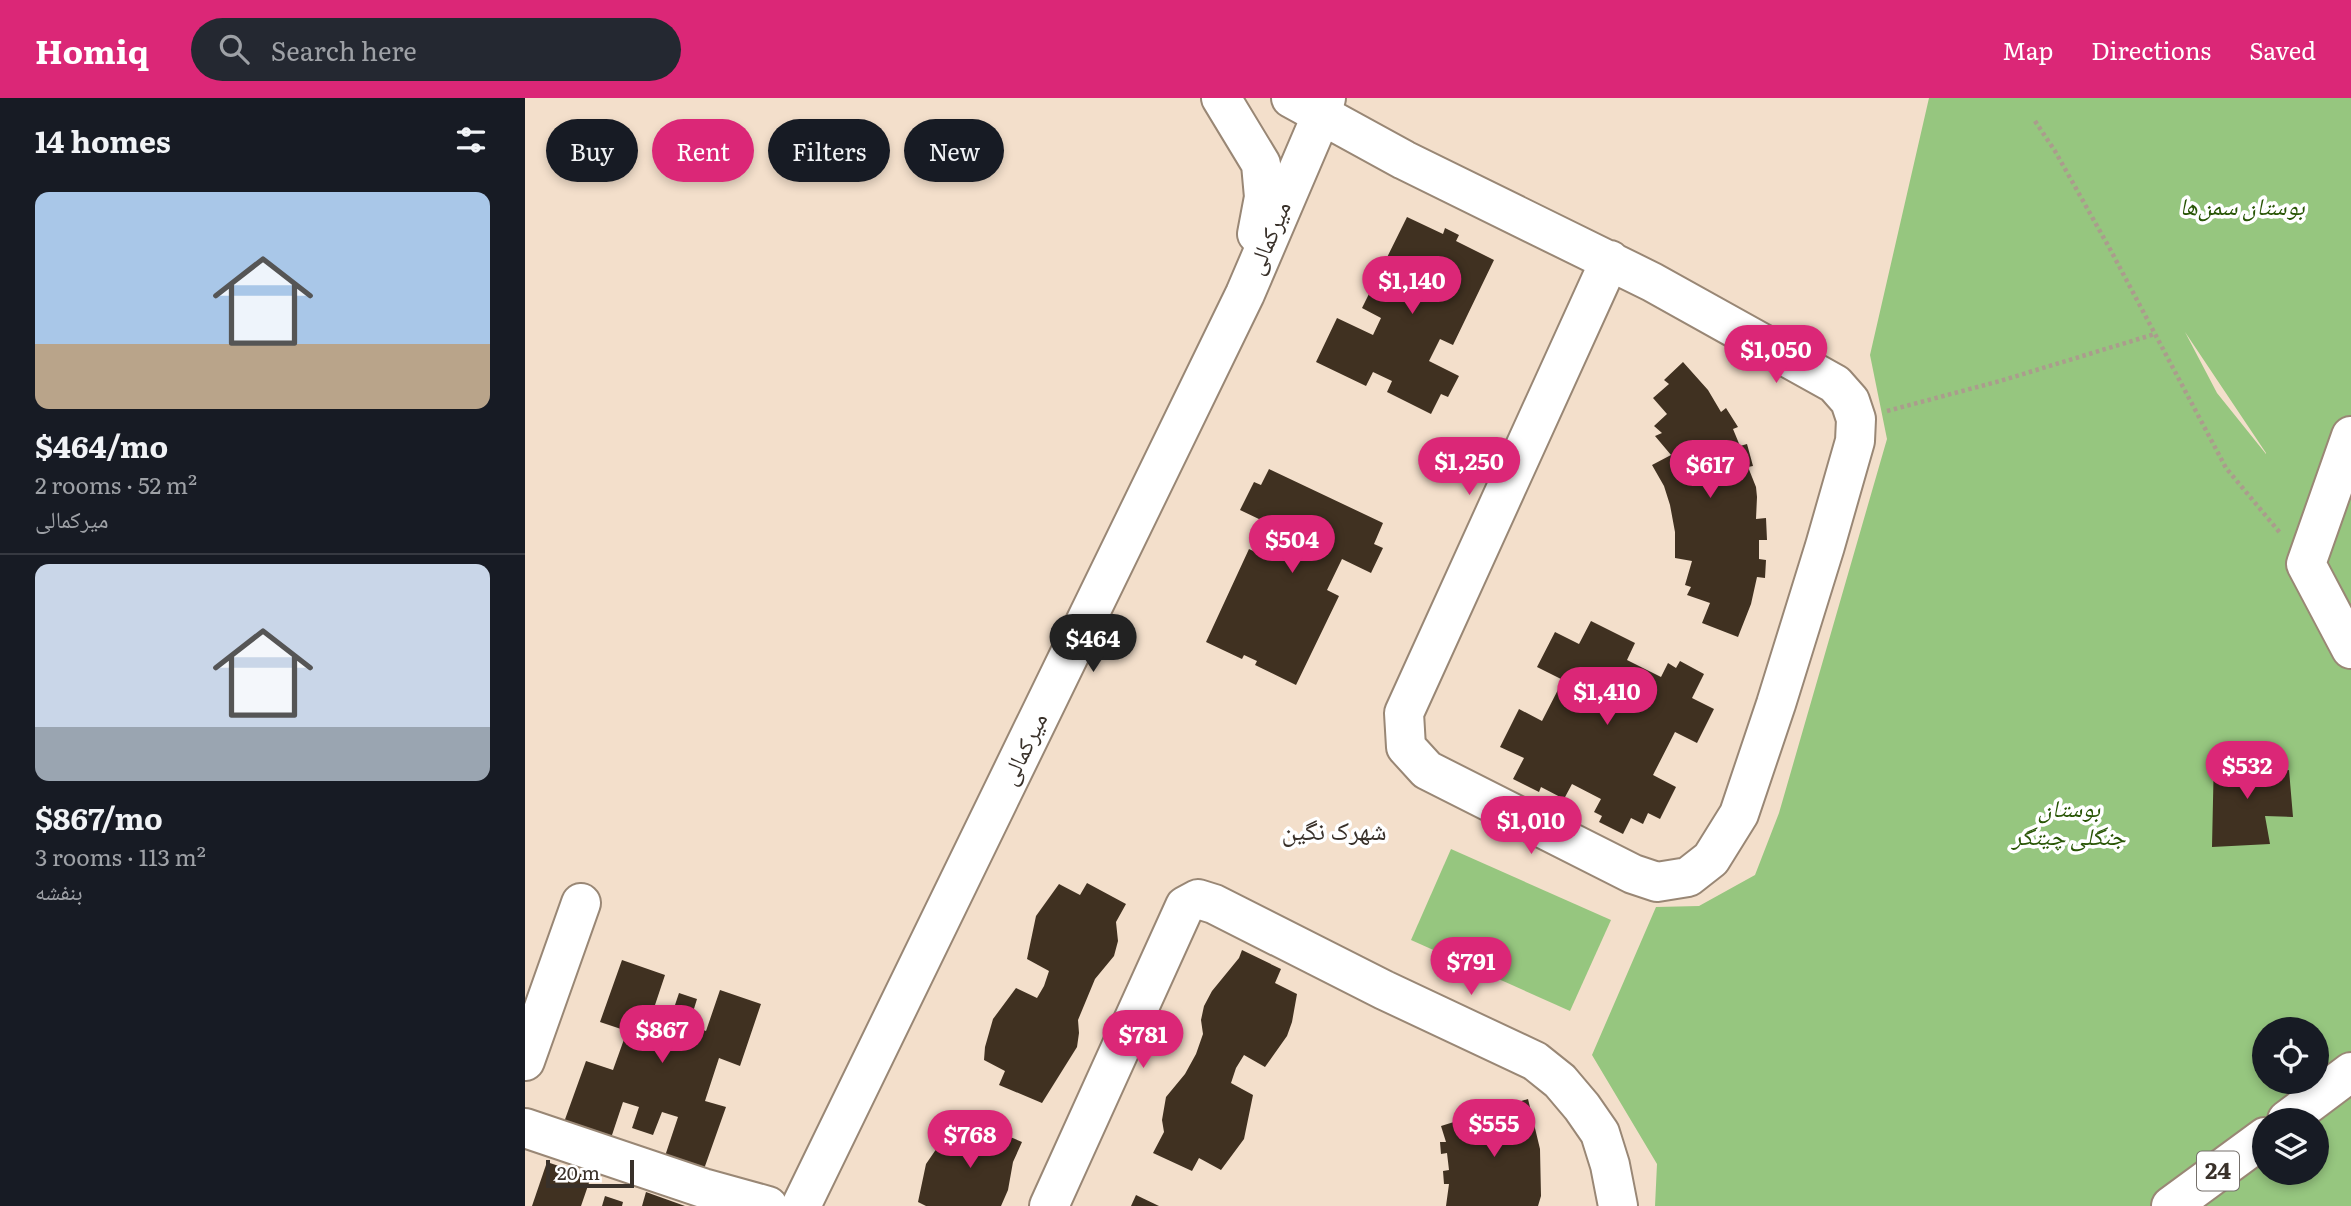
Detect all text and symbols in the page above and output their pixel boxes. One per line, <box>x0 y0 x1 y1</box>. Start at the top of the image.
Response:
search box <box>191 18 681 81</box>
text: Homiq <box>35 25 149 74</box>
icon: search <box>215 30 253 68</box>
text: Search here <box>271 30 417 69</box>
text: Map <box>2002 32 2053 67</box>
text: Directions <box>2091 32 2211 67</box>
text: Saved <box>2249 32 2316 67</box>
text: 14 homes <box>35 118 171 162</box>
chip: Buy <box>546 119 638 182</box>
chip: Rent <box>652 119 754 182</box>
chip: Filters <box>768 119 890 182</box>
chip: New <box>904 119 1004 182</box>
icon: filters <box>452 121 490 159</box>
park label: بوستان سمن‌ها <box>2180 187 2305 222</box>
street label: میرکمالی <box>1236 195 1298 279</box>
icon: home <box>200 238 326 364</box>
pin: $1,140 <box>1355 256 1469 316</box>
text: $1,140 <box>1378 262 1446 296</box>
pin: $1,050 <box>1719 326 1833 385</box>
text: $1,050 <box>1740 331 1812 365</box>
text: $464/mo <box>35 423 168 467</box>
pin: $1,250 <box>1412 438 1526 497</box>
pin: $617 <box>1669 440 1751 500</box>
text: $1,250 <box>1434 443 1504 477</box>
text: $617 <box>1686 446 1734 480</box>
text: 2 rooms · 52 m² <box>35 467 197 501</box>
text: میرکمالی <box>35 501 109 535</box>
pin: $504 <box>1251 516 1333 575</box>
text: $504 <box>1265 521 1319 555</box>
icon: home <box>200 610 326 736</box>
pin: $464 <box>1052 614 1134 674</box>
text: $464 <box>1066 620 1120 654</box>
pin: $1,410 <box>1550 668 1664 727</box>
text: $1,410 <box>1573 673 1641 707</box>
street label: میرکمالی <box>989 706 1054 790</box>
pin: $532 <box>2206 742 2288 801</box>
text: $532 <box>2222 747 2272 781</box>
park label: بوستان جنگلی چیتگر <box>2010 789 2126 852</box>
text: $867/mo <box>35 795 163 839</box>
pin: $1,010 <box>1474 796 1588 856</box>
text: $1,010 <box>1497 802 1565 836</box>
district label: شهرک نگین <box>1281 809 1387 848</box>
text: 3 rooms · 113 m² <box>35 839 206 873</box>
text: بنفشه <box>35 873 83 907</box>
pin: $791 <box>1430 937 1512 997</box>
text: $791 <box>1447 943 1495 977</box>
pin: $867 <box>621 1006 703 1065</box>
pin: $781 <box>1102 1010 1184 1070</box>
text: $867 <box>635 1011 689 1045</box>
text: $781 <box>1118 1016 1168 1050</box>
map controls <box>2252 1017 2329 1185</box>
button: locate <box>2252 1017 2329 1094</box>
pin: $555 <box>1453 1100 1535 1159</box>
text: $555 <box>1468 1105 1520 1139</box>
button: layers <box>2252 1108 2329 1185</box>
pin: $768 <box>929 1110 1011 1170</box>
text: $768 <box>944 1116 996 1150</box>
road number: 24 <box>2197 1152 2239 1190</box>
scale bar <box>546 1157 633 1189</box>
text: 20 m <box>557 1158 600 1186</box>

